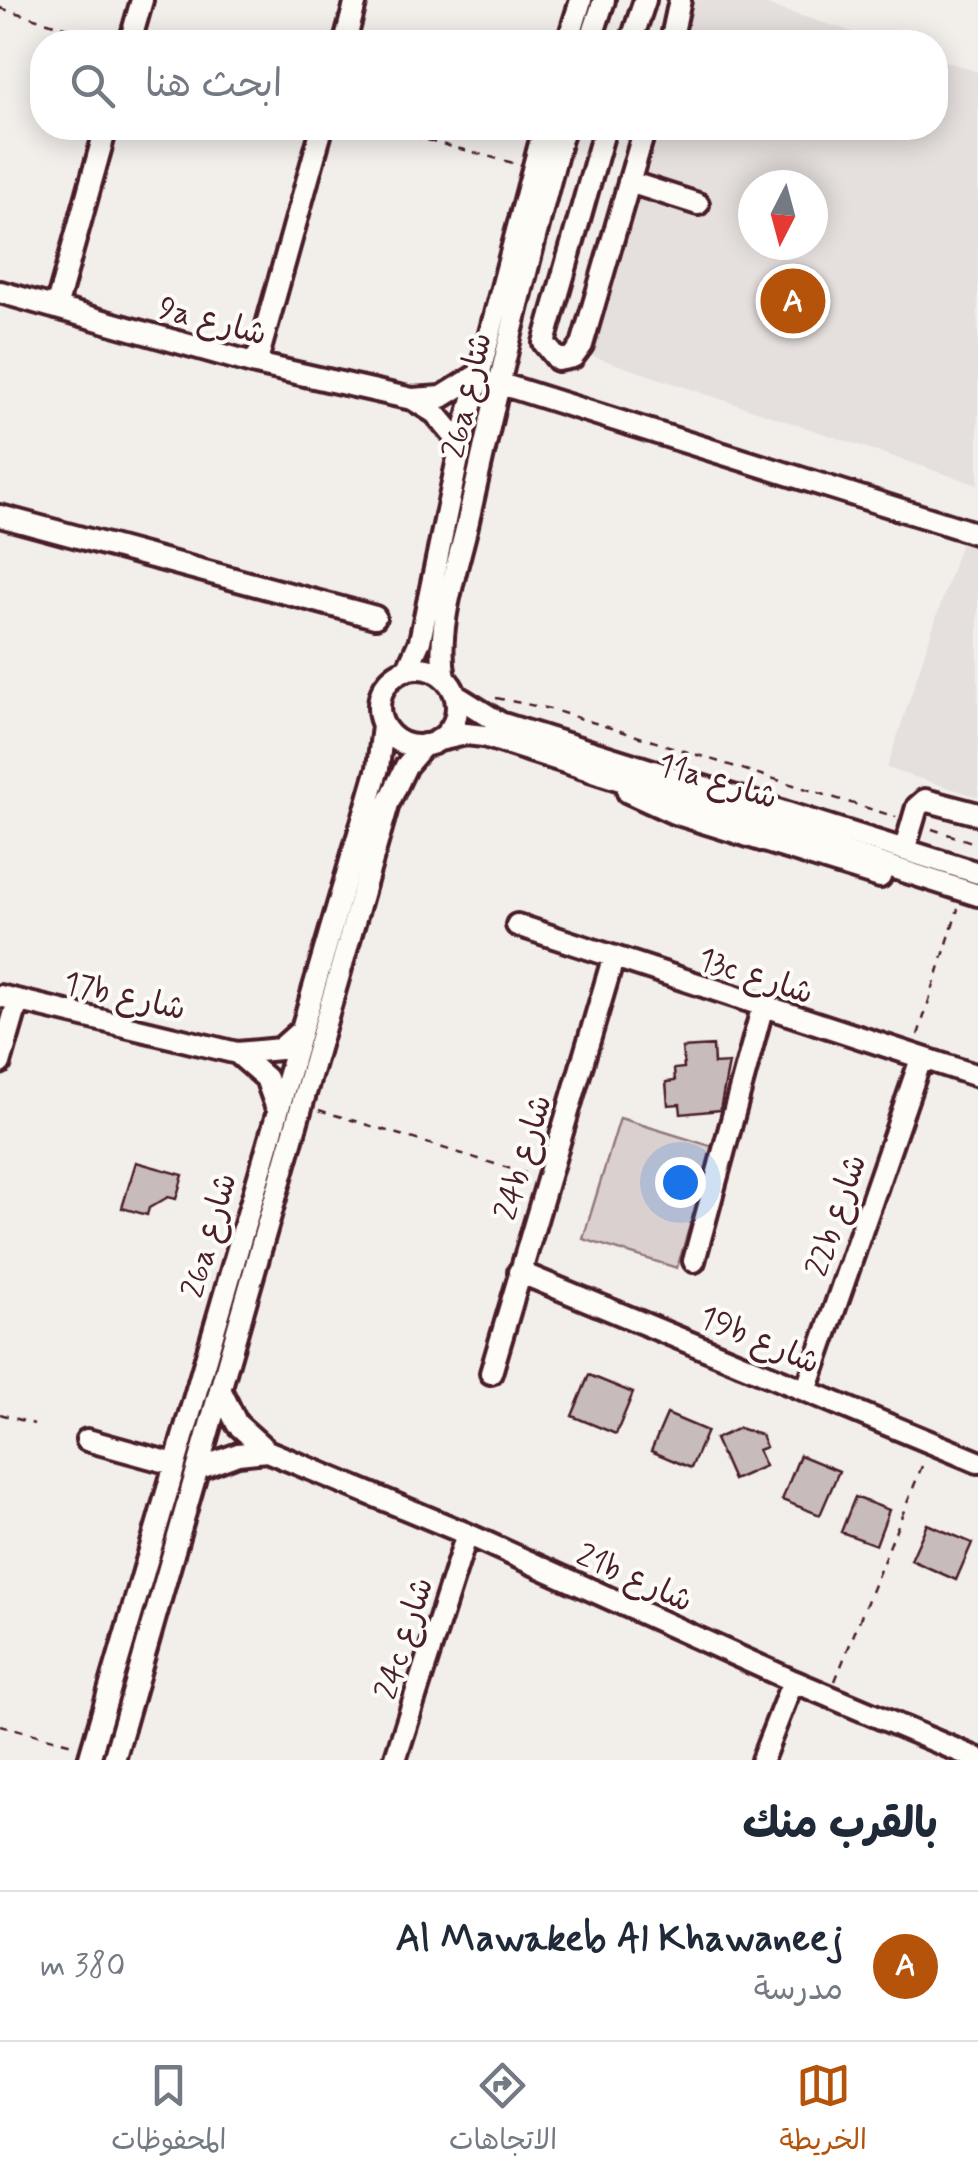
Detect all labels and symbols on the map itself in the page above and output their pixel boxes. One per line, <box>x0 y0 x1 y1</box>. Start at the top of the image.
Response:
north arrow <box>738 170 828 260</box>
pin: A <box>760 264 826 338</box>
street label: 9a شارع <box>154 287 271 356</box>
street label: 26a شارع <box>433 329 503 462</box>
street label: 11a شارع <box>653 744 782 820</box>
street label: 13c شارع <box>692 939 818 1015</box>
street label: 17b شارع <box>59 963 190 1031</box>
street label: 24b شارع <box>485 1090 563 1225</box>
street label: 22b شارع <box>796 1149 877 1282</box>
your location <box>655 1157 706 1208</box>
street label: 26a شارع <box>172 1168 248 1303</box>
street label: 19b شارع <box>693 1297 826 1385</box>
street label: 21b شارع <box>569 1535 699 1623</box>
street label: 24c شارع <box>365 1572 444 1705</box>

